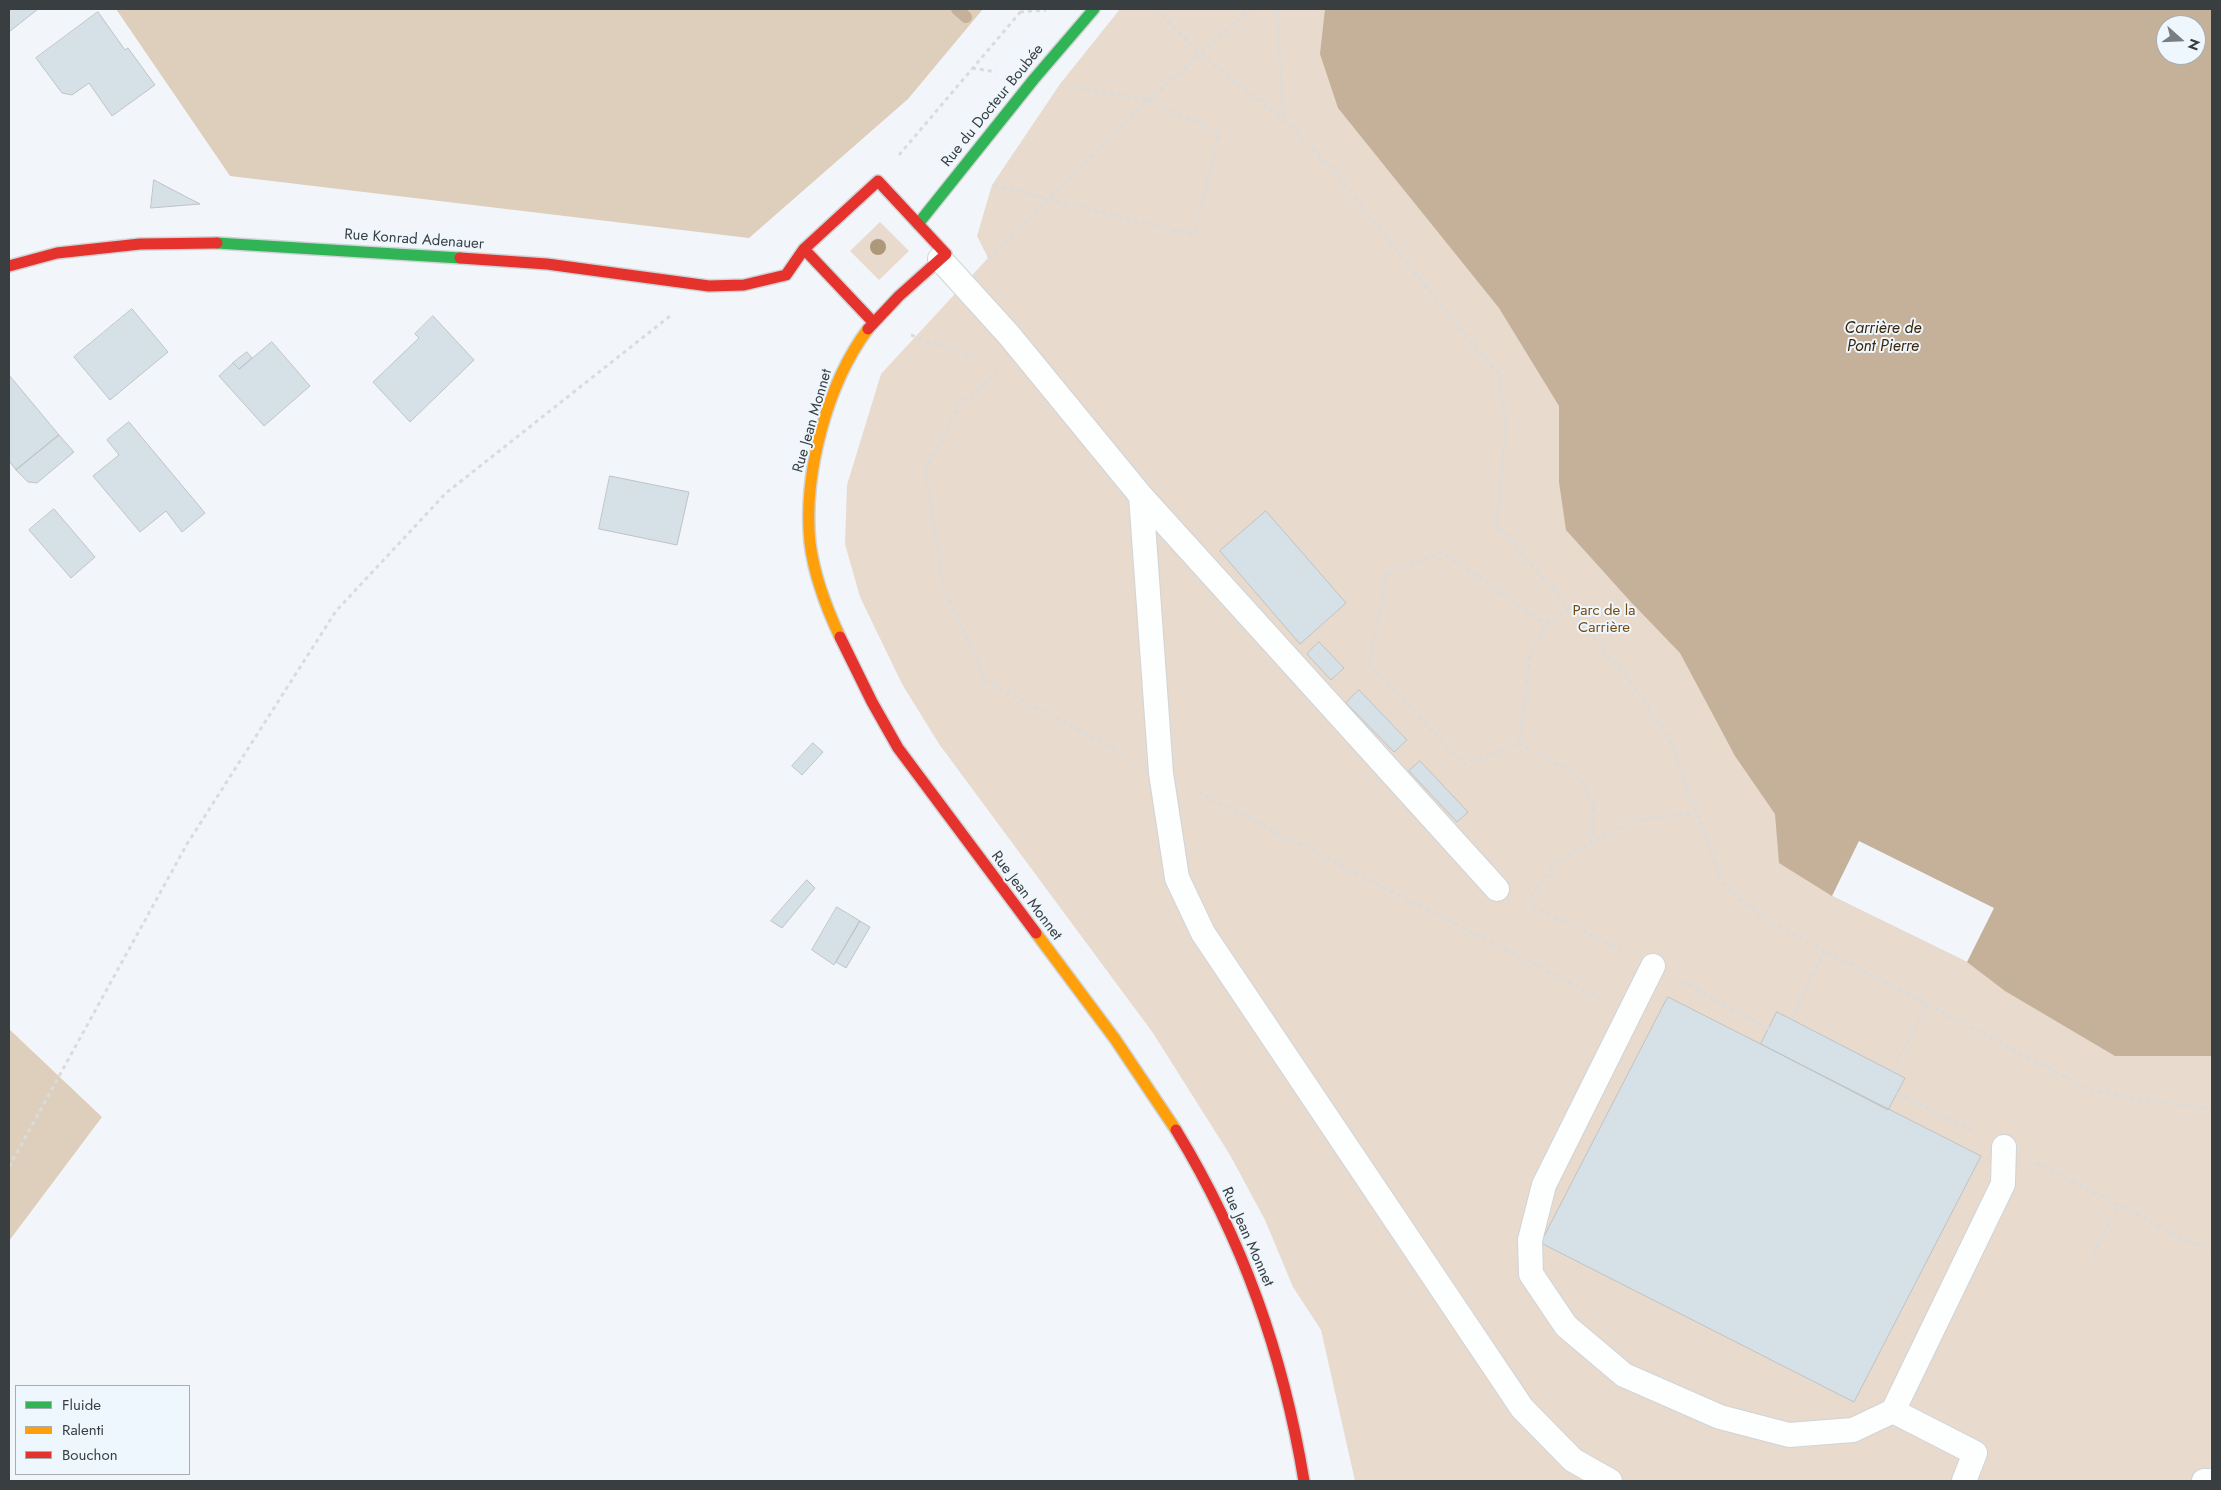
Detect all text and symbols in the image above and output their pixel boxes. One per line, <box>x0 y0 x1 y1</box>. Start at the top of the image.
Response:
north arrow <box>2156 15 2206 65</box>
text: N <box>2183 36 2205 53</box>
street label: Rue du Docteur Boubée <box>938 41 1048 171</box>
street label: Rue Konrad Adenauer <box>344 226 484 254</box>
water label: Carrière de Pont Pierre <box>1845 319 1921 357</box>
street label: Rue Jean Monnet <box>790 367 836 475</box>
park label: Parc de la Carrière <box>1572 602 1636 637</box>
street label: Rue Jean Monnet <box>987 848 1065 944</box>
street label: Rue Jean Monnet <box>1217 1185 1277 1289</box>
legend <box>15 1385 190 1475</box>
text: Fluide <box>62 1394 101 1416</box>
text: Ralenti <box>62 1419 104 1441</box>
text: Bouchon <box>62 1444 118 1466</box>

